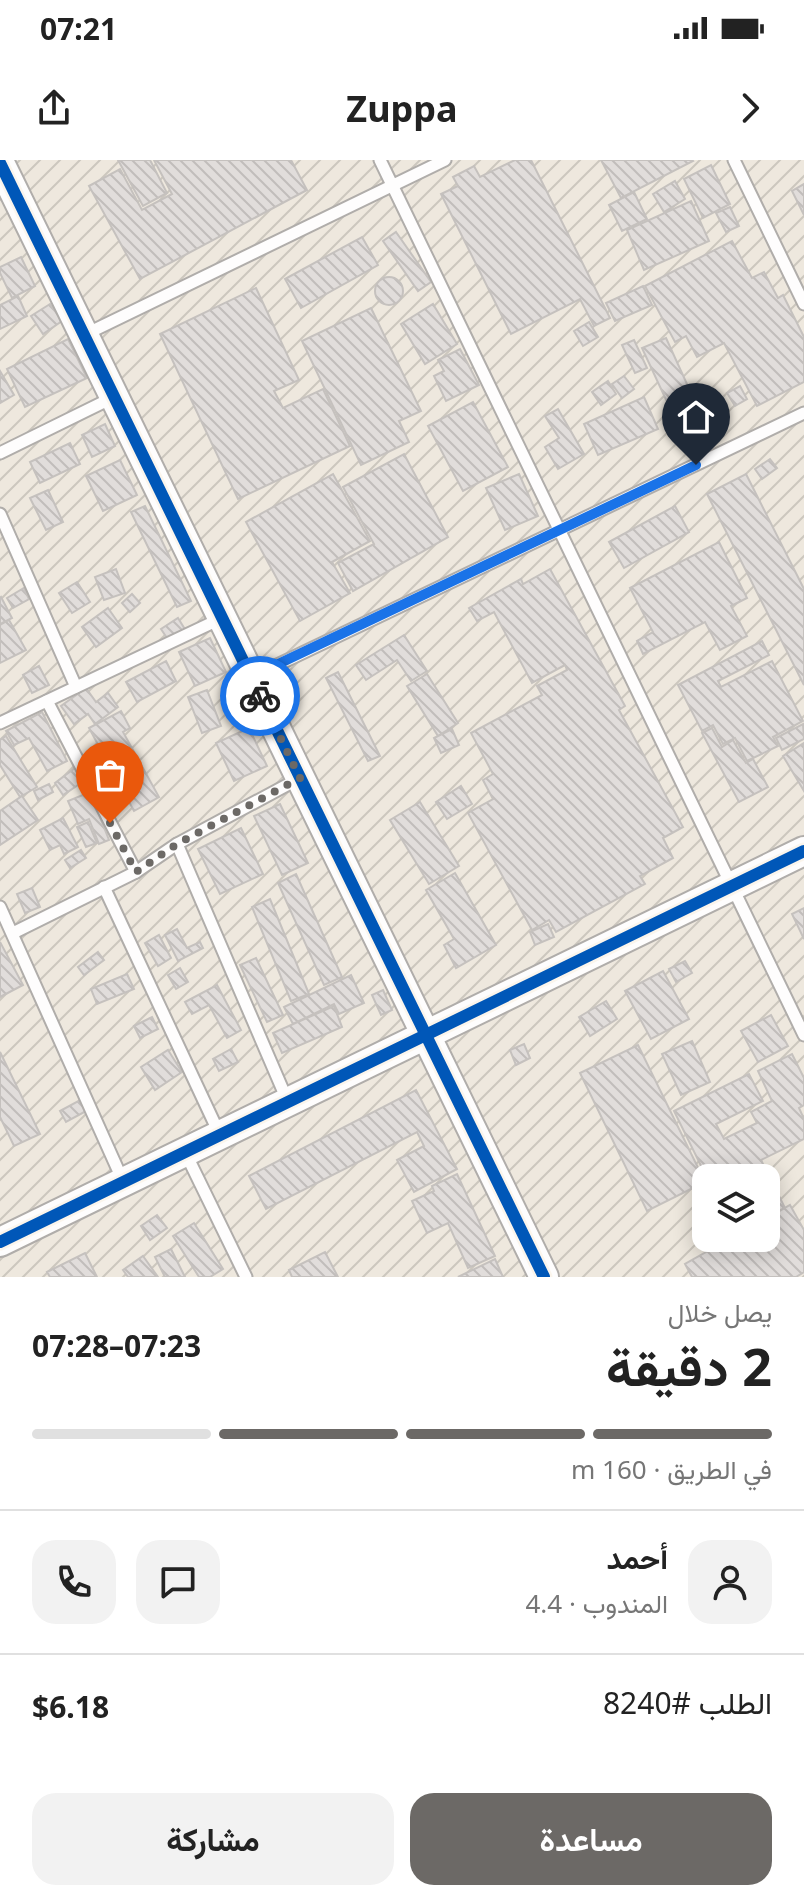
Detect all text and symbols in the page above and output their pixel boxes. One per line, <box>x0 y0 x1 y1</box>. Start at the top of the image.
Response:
text: 07:21 <box>40 8 117 49</box>
text: Zuppa <box>346 84 458 133</box>
icon: share <box>32 86 76 130</box>
icon: forward <box>728 86 772 130</box>
pin <box>662 383 730 465</box>
icon: home <box>674 395 718 439</box>
courier <box>220 656 300 736</box>
icon: bike <box>238 674 282 718</box>
pin <box>76 741 144 823</box>
icon: bag <box>88 753 132 797</box>
map controls <box>692 1164 780 1252</box>
button: layers <box>692 1164 780 1252</box>
text: يصل خلال <box>668 1294 772 1330</box>
text: 07:23–07:28 <box>32 1325 201 1366</box>
text: 2 دقيقة <box>606 1330 772 1401</box>
text: في الطريق · 160 m <box>571 1451 772 1487</box>
text: أحمد <box>606 1537 668 1578</box>
button: phone <box>32 1540 116 1624</box>
button: chat <box>136 1540 220 1624</box>
button: person <box>688 1540 772 1624</box>
text: المندوب · 4.4 <box>525 1585 668 1621</box>
text: الطلب #8240 <box>603 1682 772 1723</box>
text: $6.18 <box>32 1686 109 1727</box>
button: مشاركة <box>32 1793 394 1885</box>
button: مساعدة <box>410 1793 772 1885</box>

